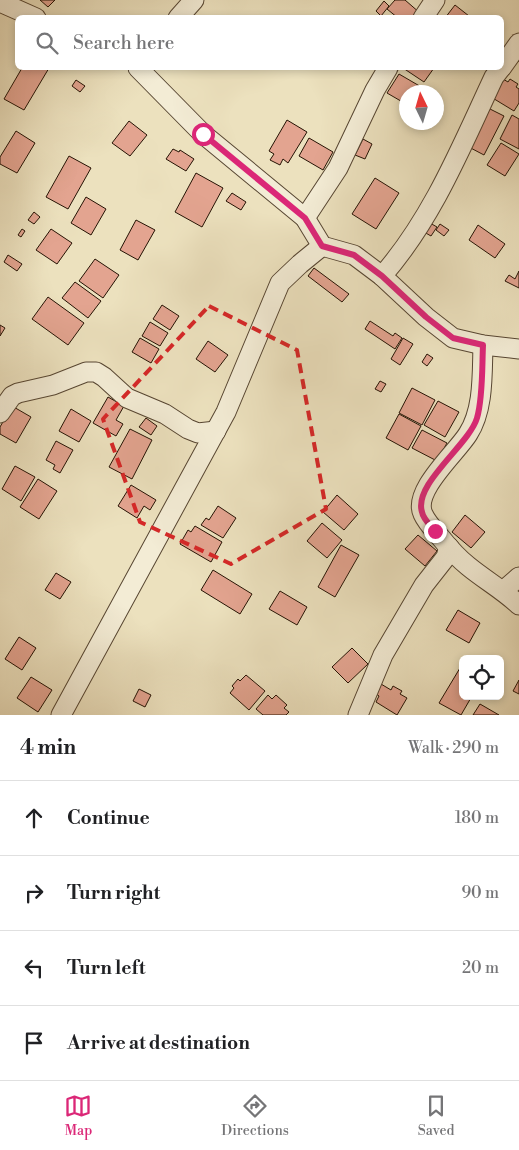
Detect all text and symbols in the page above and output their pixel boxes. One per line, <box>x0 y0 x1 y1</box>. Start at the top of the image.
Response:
search box <box>15 15 504 70</box>
icon: search <box>33 29 61 57</box>
text: Search here <box>73 31 174 55</box>
north arrow <box>399 85 444 130</box>
route start <box>192 123 215 146</box>
route end <box>424 520 447 543</box>
map controls <box>459 655 504 700</box>
button: locate <box>459 655 504 700</box>
text: 4 min <box>20 735 76 761</box>
text: Walk · 290 m <box>408 738 499 758</box>
icon: ahead <box>20 804 48 832</box>
text: Continue <box>67 806 150 830</box>
text: 180 m <box>455 808 499 828</box>
icon: right <box>20 879 48 907</box>
text: Turn right <box>67 881 160 905</box>
text: 90 m <box>461 883 499 903</box>
icon: left <box>20 954 48 982</box>
text: Turn left <box>67 956 146 980</box>
text: 20 m <box>462 958 499 978</box>
icon: arrive <box>20 1029 48 1057</box>
text: Arrive at destination <box>67 1031 250 1055</box>
tab: Map <box>64 1092 92 1140</box>
tab: Directions <box>221 1092 289 1140</box>
tab: Saved <box>418 1092 455 1140</box>

